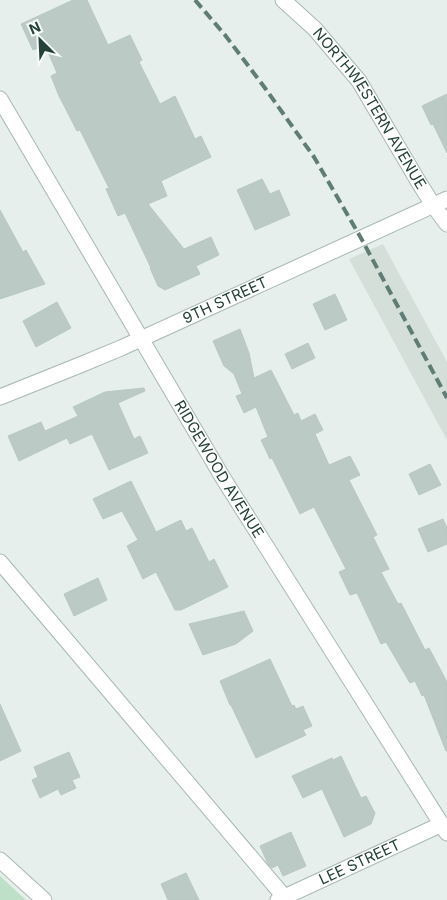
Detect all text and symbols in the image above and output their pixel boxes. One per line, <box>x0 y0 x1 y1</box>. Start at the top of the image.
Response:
north arrow <box>15 15 65 65</box>
text: N <box>26 18 43 38</box>
street label: NORTHWESTERN AVENUE <box>309 24 431 193</box>
street label: 9TH STREET <box>180 272 270 328</box>
street label: RIDGEWOOD AVENUE <box>170 397 268 541</box>
street label: LEE STREET <box>316 835 403 889</box>

